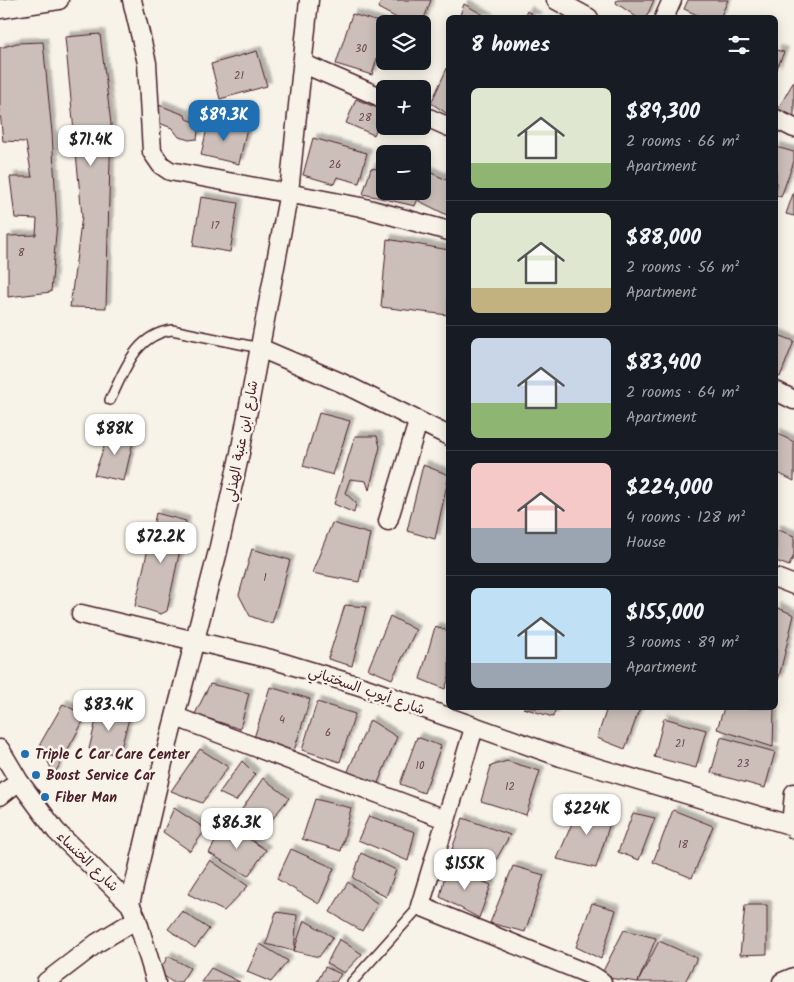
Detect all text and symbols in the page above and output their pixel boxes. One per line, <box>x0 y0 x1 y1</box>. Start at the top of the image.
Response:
map controls <box>376 15 431 200</box>
button: layers <box>376 15 431 70</box>
text: 8 homes <box>471 29 550 62</box>
icon: filters <box>725 31 753 59</box>
house number: 30 <box>355 40 367 58</box>
house number: 21 <box>234 67 244 85</box>
button: + <box>376 80 431 135</box>
text: $89,300 <box>626 96 700 129</box>
pin: $89.3K <box>183 100 265 142</box>
text: $89.3K <box>199 103 249 128</box>
icon: home <box>511 108 571 168</box>
house number: 28 <box>358 109 372 127</box>
pin: $71.4K <box>50 124 132 167</box>
text: $71.4K <box>69 128 113 153</box>
text: 2 rooms · 66 m² <box>626 129 740 154</box>
button: − <box>376 145 431 200</box>
text: Apartment <box>626 154 697 179</box>
house number: 26 <box>329 156 341 174</box>
house number: 17 <box>211 217 220 235</box>
text: $88,000 <box>626 222 701 255</box>
icon: home <box>511 233 571 293</box>
house number: 8 <box>18 244 25 262</box>
text: 2 rooms · 56 m² <box>626 255 739 280</box>
text: Apartment <box>626 280 697 305</box>
text: $83,400 <box>626 347 701 380</box>
icon: home <box>511 358 571 418</box>
street label: شارع ابن عتبة الهذلي <box>219 378 266 504</box>
text: 2 rooms · 64 m² <box>626 380 739 405</box>
text: Apartment <box>626 405 697 430</box>
pin: $88K <box>85 414 145 456</box>
text: $88K <box>96 417 134 442</box>
text: $224,000 <box>626 472 712 505</box>
icon: home <box>511 483 571 543</box>
text: 4 rooms · 128 m² <box>626 505 745 530</box>
pin: $72.2K <box>120 522 202 564</box>
text: $72.2K <box>136 525 186 550</box>
text: House <box>626 530 666 555</box>
house number: 1 <box>263 569 267 587</box>
text: $155,000 <box>626 597 704 630</box>
icon: home <box>511 608 571 668</box>
text: 3 rooms · 89 m² <box>626 630 739 655</box>
text: Apartment <box>626 655 697 680</box>
street label: شارع أيوب السختياني <box>305 661 428 722</box>
pin: $83.4K <box>68 690 150 732</box>
text: $83.4K <box>84 693 134 718</box>
house number: 4 <box>279 711 285 729</box>
house number: 6 <box>325 724 331 742</box>
house number: 21 <box>675 735 685 753</box>
place label: Triple C Car Care Center <box>35 744 191 766</box>
marker: Triple C Car Care Center <box>19 748 31 760</box>
house number: 23 <box>737 755 749 773</box>
house number: 10 <box>416 757 425 775</box>
place label: Boost Service Car <box>46 765 156 787</box>
marker: Boost Service Car <box>30 769 42 781</box>
house number: 12 <box>505 778 515 796</box>
place label: Fiber Man <box>55 787 117 809</box>
marker: Fiber Man <box>39 791 51 803</box>
pin: $224K <box>552 794 622 836</box>
text: $224K <box>564 797 610 822</box>
pin: $86.3K <box>196 808 278 850</box>
text: $86.3K <box>212 811 262 836</box>
street label: شارع الخنساء <box>51 826 124 897</box>
house number: 18 <box>678 836 688 854</box>
pin: $155K <box>430 848 500 891</box>
text: $155K <box>445 852 485 877</box>

